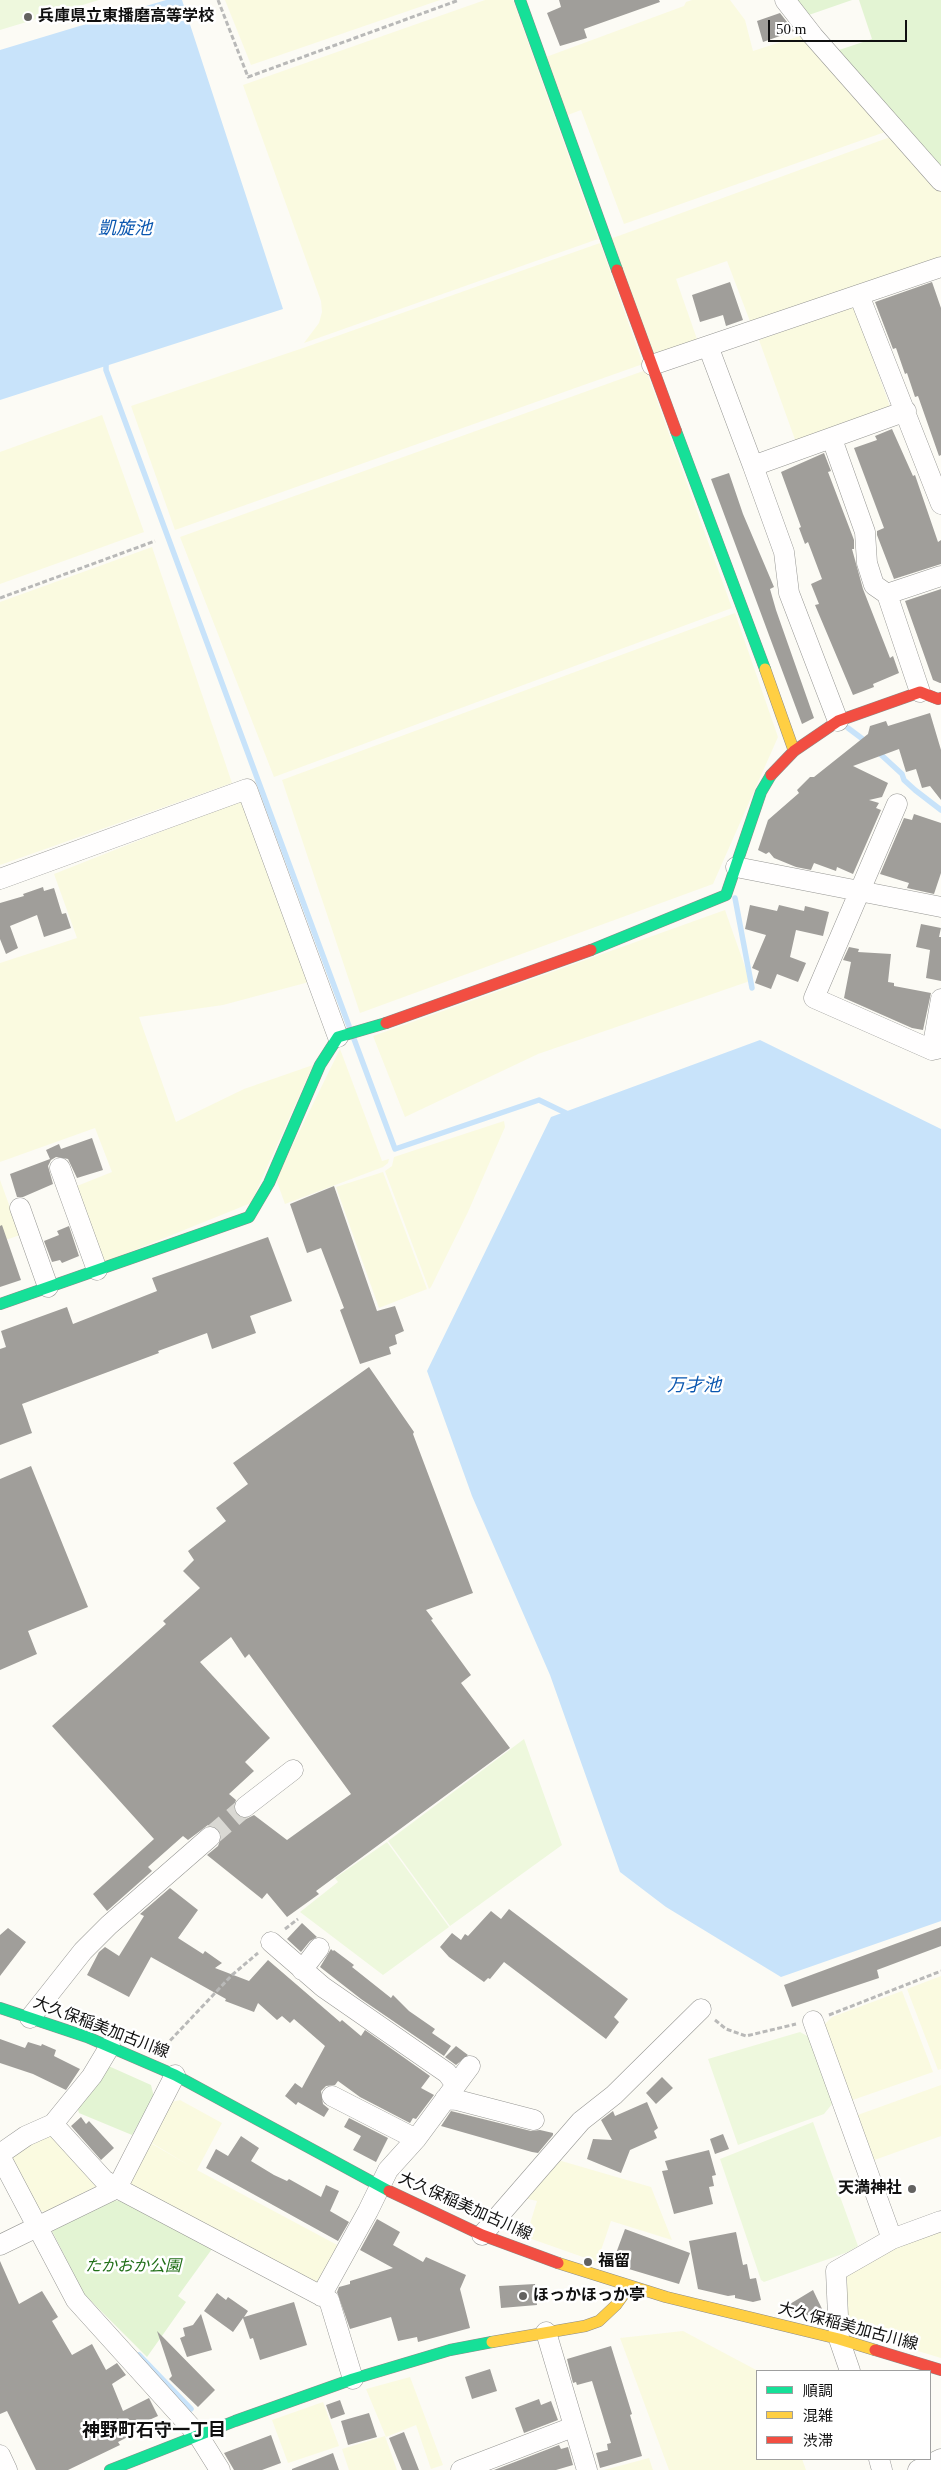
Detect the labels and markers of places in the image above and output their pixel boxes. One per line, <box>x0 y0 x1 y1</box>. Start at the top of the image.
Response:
place label: 兵庫県立東播磨高等学校 <box>38 7 214 27</box>
marker: 兵庫県立東播磨高等学校 <box>22 11 34 23</box>
place label: 天満神社 <box>838 2179 902 2199</box>
marker: 天満神社 <box>906 2183 918 2195</box>
place label: 福留 <box>598 2252 630 2272</box>
marker: 福留 <box>582 2256 594 2268</box>
place label: ほっかほっか亭 <box>533 2286 645 2306</box>
marker: ほっかほっか亭 <box>517 2290 529 2302</box>

